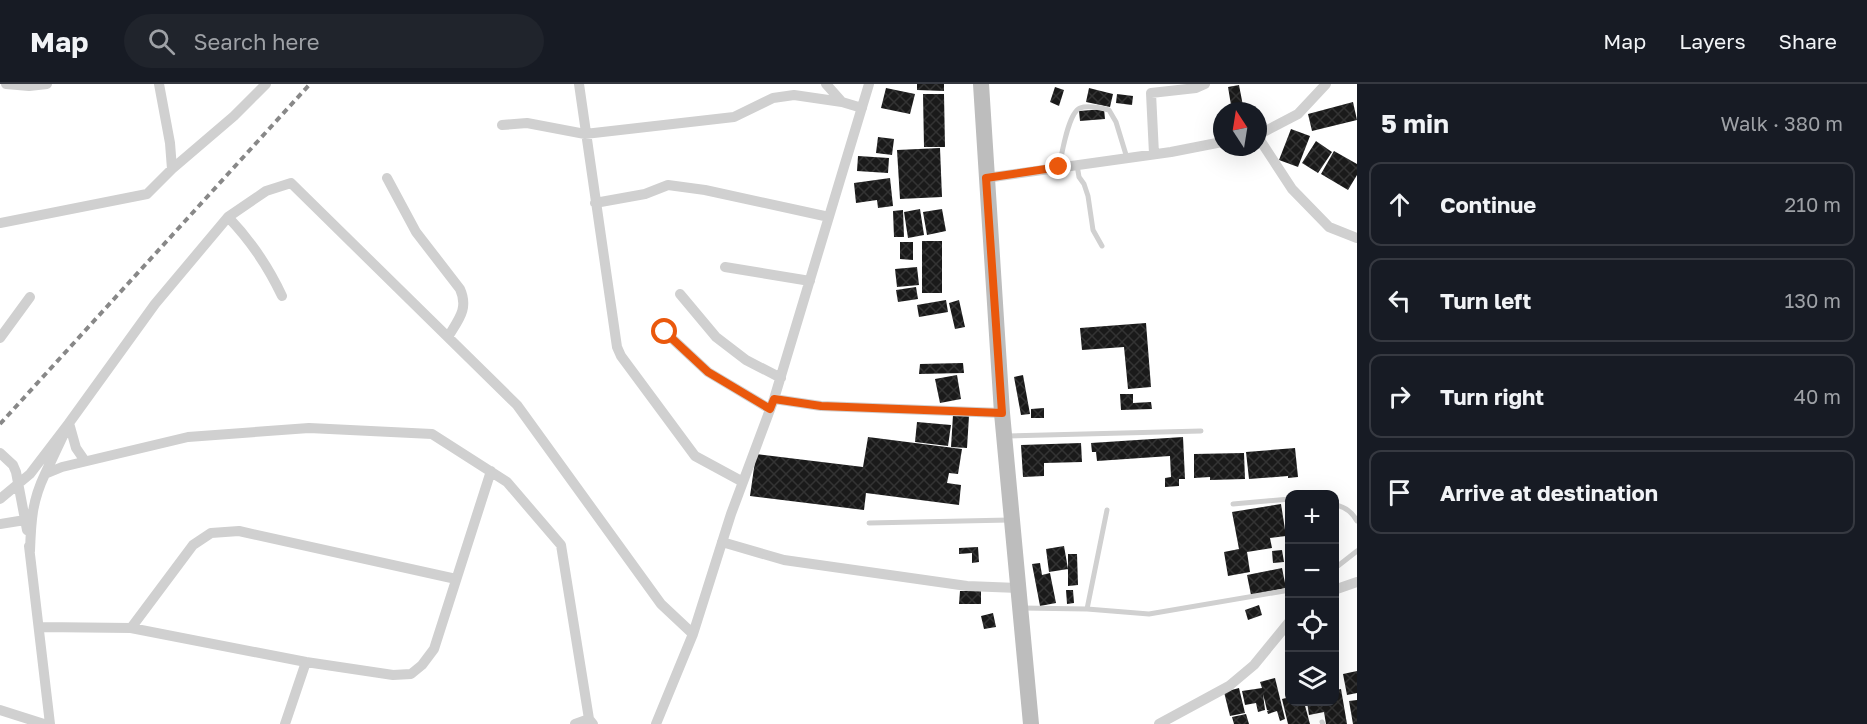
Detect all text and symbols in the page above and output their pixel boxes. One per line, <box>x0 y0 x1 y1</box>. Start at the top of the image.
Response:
search box <box>124 14 544 68</box>
text: Map <box>30 25 88 58</box>
icon: search <box>145 25 178 58</box>
text: Search here <box>193 28 319 55</box>
text: Map <box>1603 28 1646 54</box>
text: Layers <box>1679 28 1746 54</box>
text: Share <box>1779 28 1837 54</box>
north arrow <box>1213 102 1267 156</box>
text: 5 min <box>1381 108 1449 139</box>
text: Walk · 380 m <box>1721 111 1843 135</box>
route end <box>1045 153 1071 179</box>
icon: ahead <box>1383 188 1416 221</box>
text: Continue <box>1440 191 1536 218</box>
text: 210 m <box>1785 192 1841 216</box>
icon: left <box>1383 284 1416 317</box>
text: Turn left <box>1440 287 1531 314</box>
text: 130 m <box>1785 288 1841 312</box>
route start <box>651 318 677 344</box>
icon: right <box>1383 380 1416 413</box>
text: Turn right <box>1440 383 1544 410</box>
text: 40 m <box>1794 384 1841 408</box>
icon: arrive <box>1383 476 1416 509</box>
text: Arrive at destination <box>1440 479 1658 506</box>
map controls <box>1285 490 1339 706</box>
button: + <box>1285 490 1339 544</box>
button: − <box>1285 544 1339 598</box>
button: locate <box>1285 598 1339 652</box>
button: layers <box>1285 652 1339 706</box>

